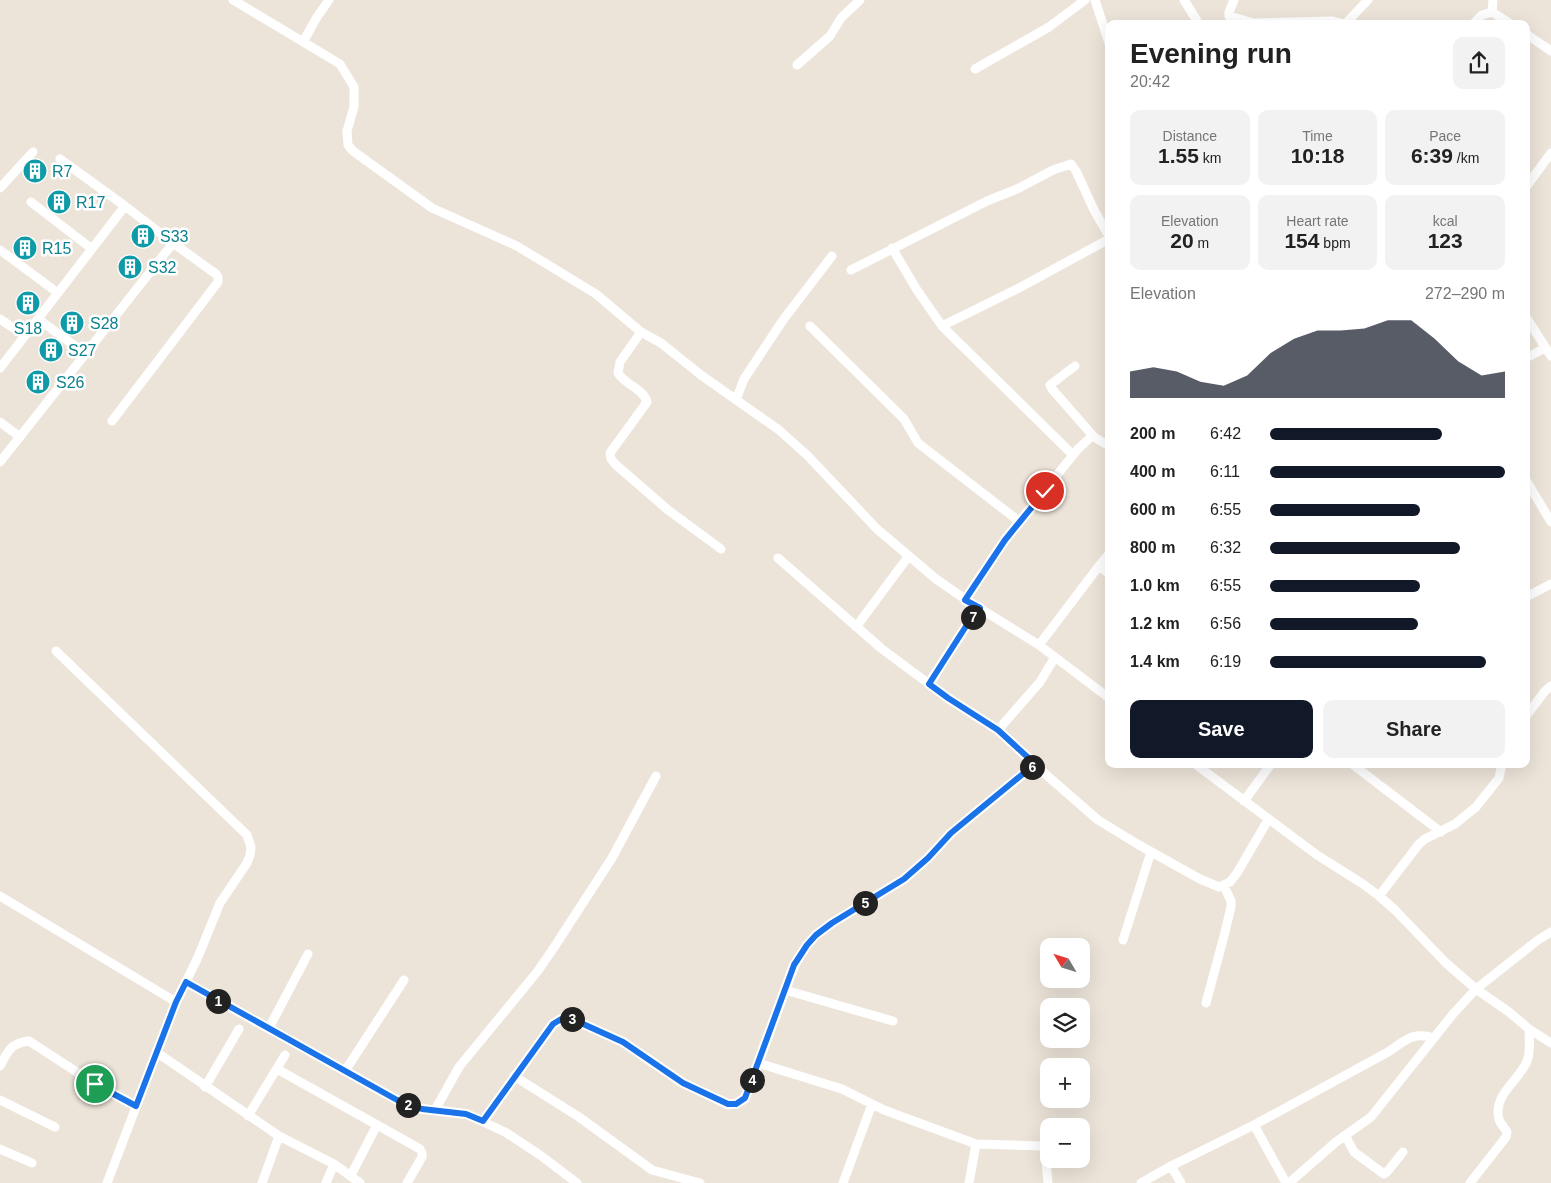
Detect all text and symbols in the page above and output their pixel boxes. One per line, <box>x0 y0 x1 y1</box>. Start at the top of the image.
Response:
button: share <box>1453 37 1505 89</box>
text: Evening run <box>1130 38 1292 69</box>
text: 20:42 <box>1130 73 1170 90</box>
text: Distance <box>1163 128 1217 144</box>
text: Time <box>1302 128 1333 144</box>
text: Pace <box>1429 128 1461 144</box>
text: 1.55 <box>1158 144 1199 167</box>
text: 10:18 <box>1291 144 1344 167</box>
text: 6:39 <box>1411 144 1453 167</box>
text: km <box>1199 150 1222 166</box>
text: /km <box>1453 150 1479 166</box>
building icon: R7 <box>22 158 48 184</box>
place label: R7 <box>52 163 73 180</box>
building icon: R17 <box>46 189 72 215</box>
place label: R17 <box>76 194 105 211</box>
text: Elevation <box>1161 213 1219 229</box>
text: Heart rate <box>1286 213 1349 229</box>
text: kcal <box>1433 213 1458 229</box>
building icon: S33 <box>130 223 156 249</box>
place label: S33 <box>160 228 189 245</box>
text: 20 <box>1170 229 1194 252</box>
text: 154 <box>1284 229 1319 252</box>
text: 123 <box>1428 229 1463 252</box>
building icon: R15 <box>12 235 38 261</box>
text: m <box>1194 235 1209 251</box>
text: bpm <box>1319 235 1351 251</box>
place label: R15 <box>42 240 71 257</box>
building icon: S32 <box>117 254 143 280</box>
place label: S32 <box>148 259 177 276</box>
text: Elevation <box>1130 285 1196 302</box>
text: 272–290 m <box>1425 285 1505 302</box>
building icon: S18 <box>15 290 41 316</box>
building icon: S28 <box>59 310 85 336</box>
place label: S28 <box>90 315 119 332</box>
place label: S18 <box>14 320 42 337</box>
building icon: S27 <box>38 337 64 363</box>
place label: S27 <box>68 342 97 359</box>
building icon: S26 <box>25 369 51 395</box>
place label: S26 <box>56 374 85 391</box>
text: 200 m <box>1130 425 1175 442</box>
text: 6:42 <box>1210 425 1241 442</box>
text: 400 m <box>1130 463 1175 480</box>
text: 6:11 <box>1210 463 1240 480</box>
pin <box>1024 470 1066 512</box>
icon: check <box>1031 477 1059 505</box>
text: 600 m <box>1130 501 1175 518</box>
text: 6:55 <box>1210 501 1241 518</box>
text: 800 m <box>1130 539 1175 556</box>
text: 6:32 <box>1210 539 1241 556</box>
text: 1.0 km <box>1130 577 1180 594</box>
text: 6:55 <box>1210 577 1241 594</box>
pin: 7 <box>960 604 986 630</box>
text: 7 <box>970 609 977 625</box>
text: 1.2 km <box>1130 615 1180 632</box>
text: 6:56 <box>1210 615 1241 632</box>
text: 1.4 km <box>1130 653 1180 670</box>
text: 6:19 <box>1210 653 1241 670</box>
button: Save <box>1130 700 1313 758</box>
button: Share <box>1323 700 1505 758</box>
pin: 6 <box>1020 754 1044 780</box>
text: 6 <box>1029 759 1036 775</box>
pin: 5 <box>852 890 878 916</box>
text: 5 <box>862 895 869 911</box>
north arrow <box>1040 938 1090 988</box>
map controls <box>1040 938 1090 1168</box>
pin: 1 <box>206 988 230 1014</box>
text: 1 <box>215 993 222 1009</box>
button: layers <box>1040 998 1090 1048</box>
pin: 3 <box>560 1006 584 1032</box>
text: 3 <box>569 1011 576 1027</box>
button: + <box>1040 1058 1090 1108</box>
pin <box>74 1063 116 1105</box>
pin: 4 <box>740 1068 764 1092</box>
icon: arrive <box>81 1070 109 1098</box>
text: 4 <box>749 1072 756 1088</box>
pin: 2 <box>396 1092 420 1118</box>
text: 2 <box>405 1097 412 1113</box>
button: − <box>1040 1118 1090 1168</box>

